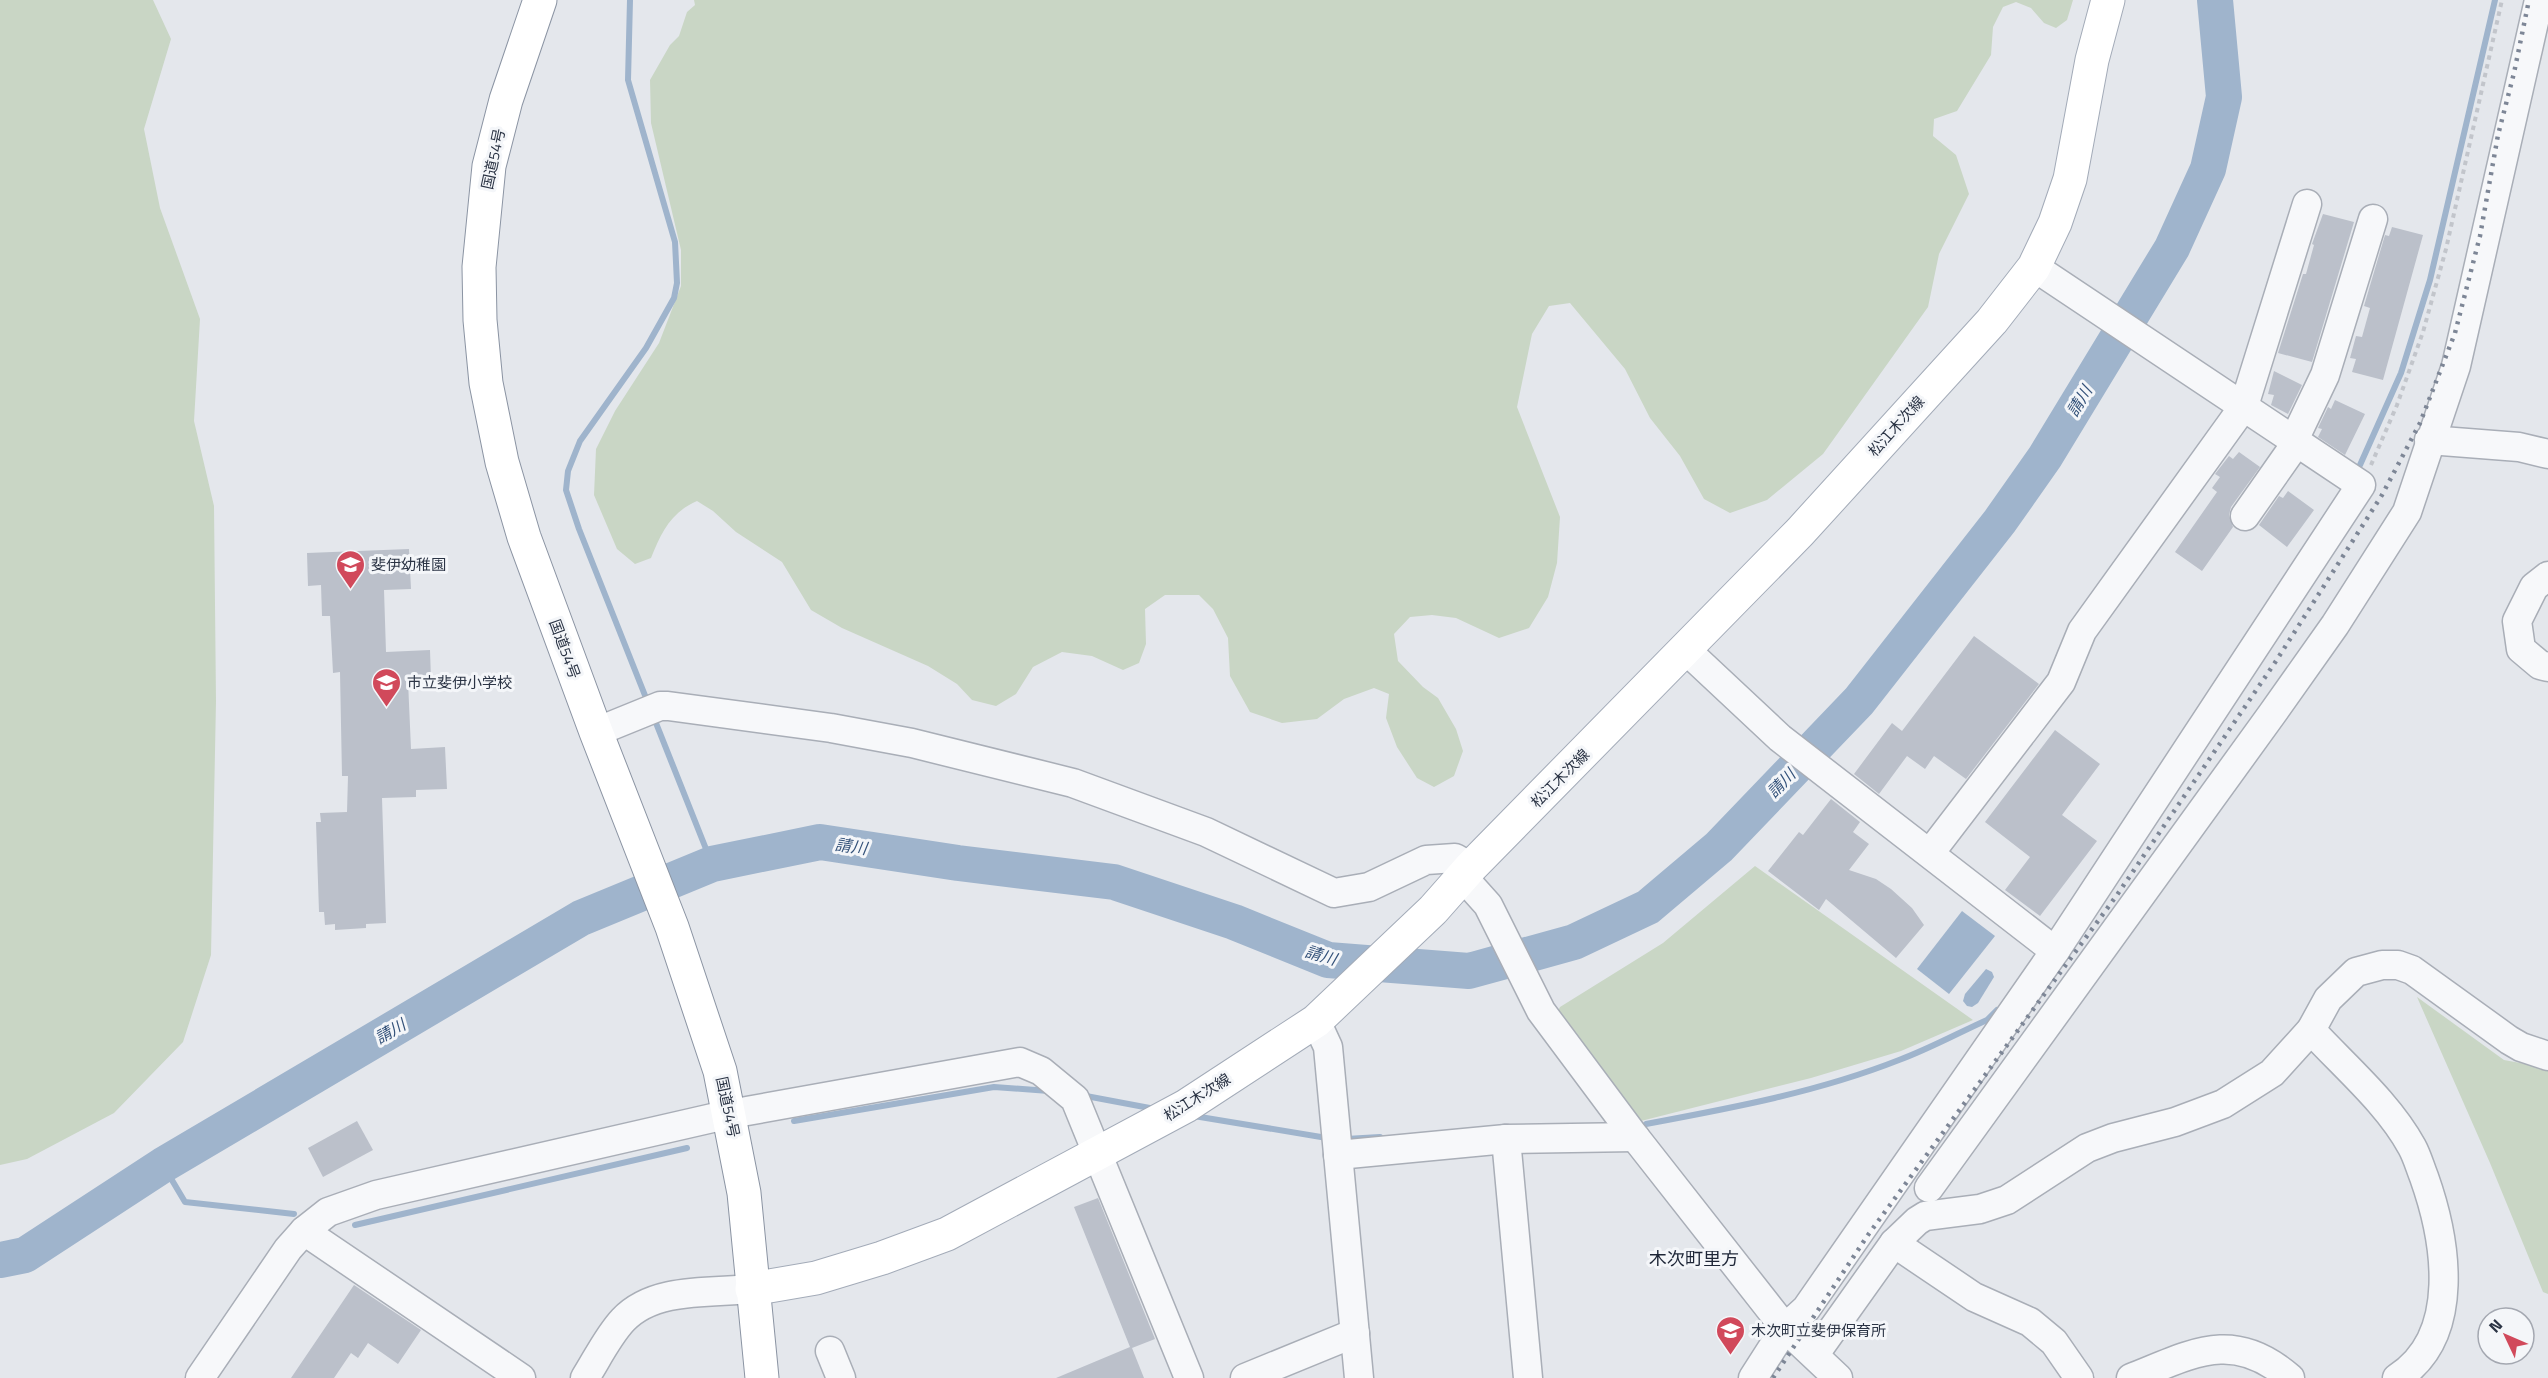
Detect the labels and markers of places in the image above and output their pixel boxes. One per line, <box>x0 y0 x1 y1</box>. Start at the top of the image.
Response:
school or university icon: 斐伊幼稚園 <box>334 548 366 590</box>
place label: 斐伊幼稚園 <box>371 553 446 576</box>
school or university icon: 市立斐伊小学校 <box>370 666 402 708</box>
place label: 市立斐伊小学校 <box>407 671 512 694</box>
school or university icon: 木次町立斐伊保育所 <box>1714 1314 1746 1356</box>
place label: 木次町立斐伊保育所 <box>1751 1319 1886 1342</box>

